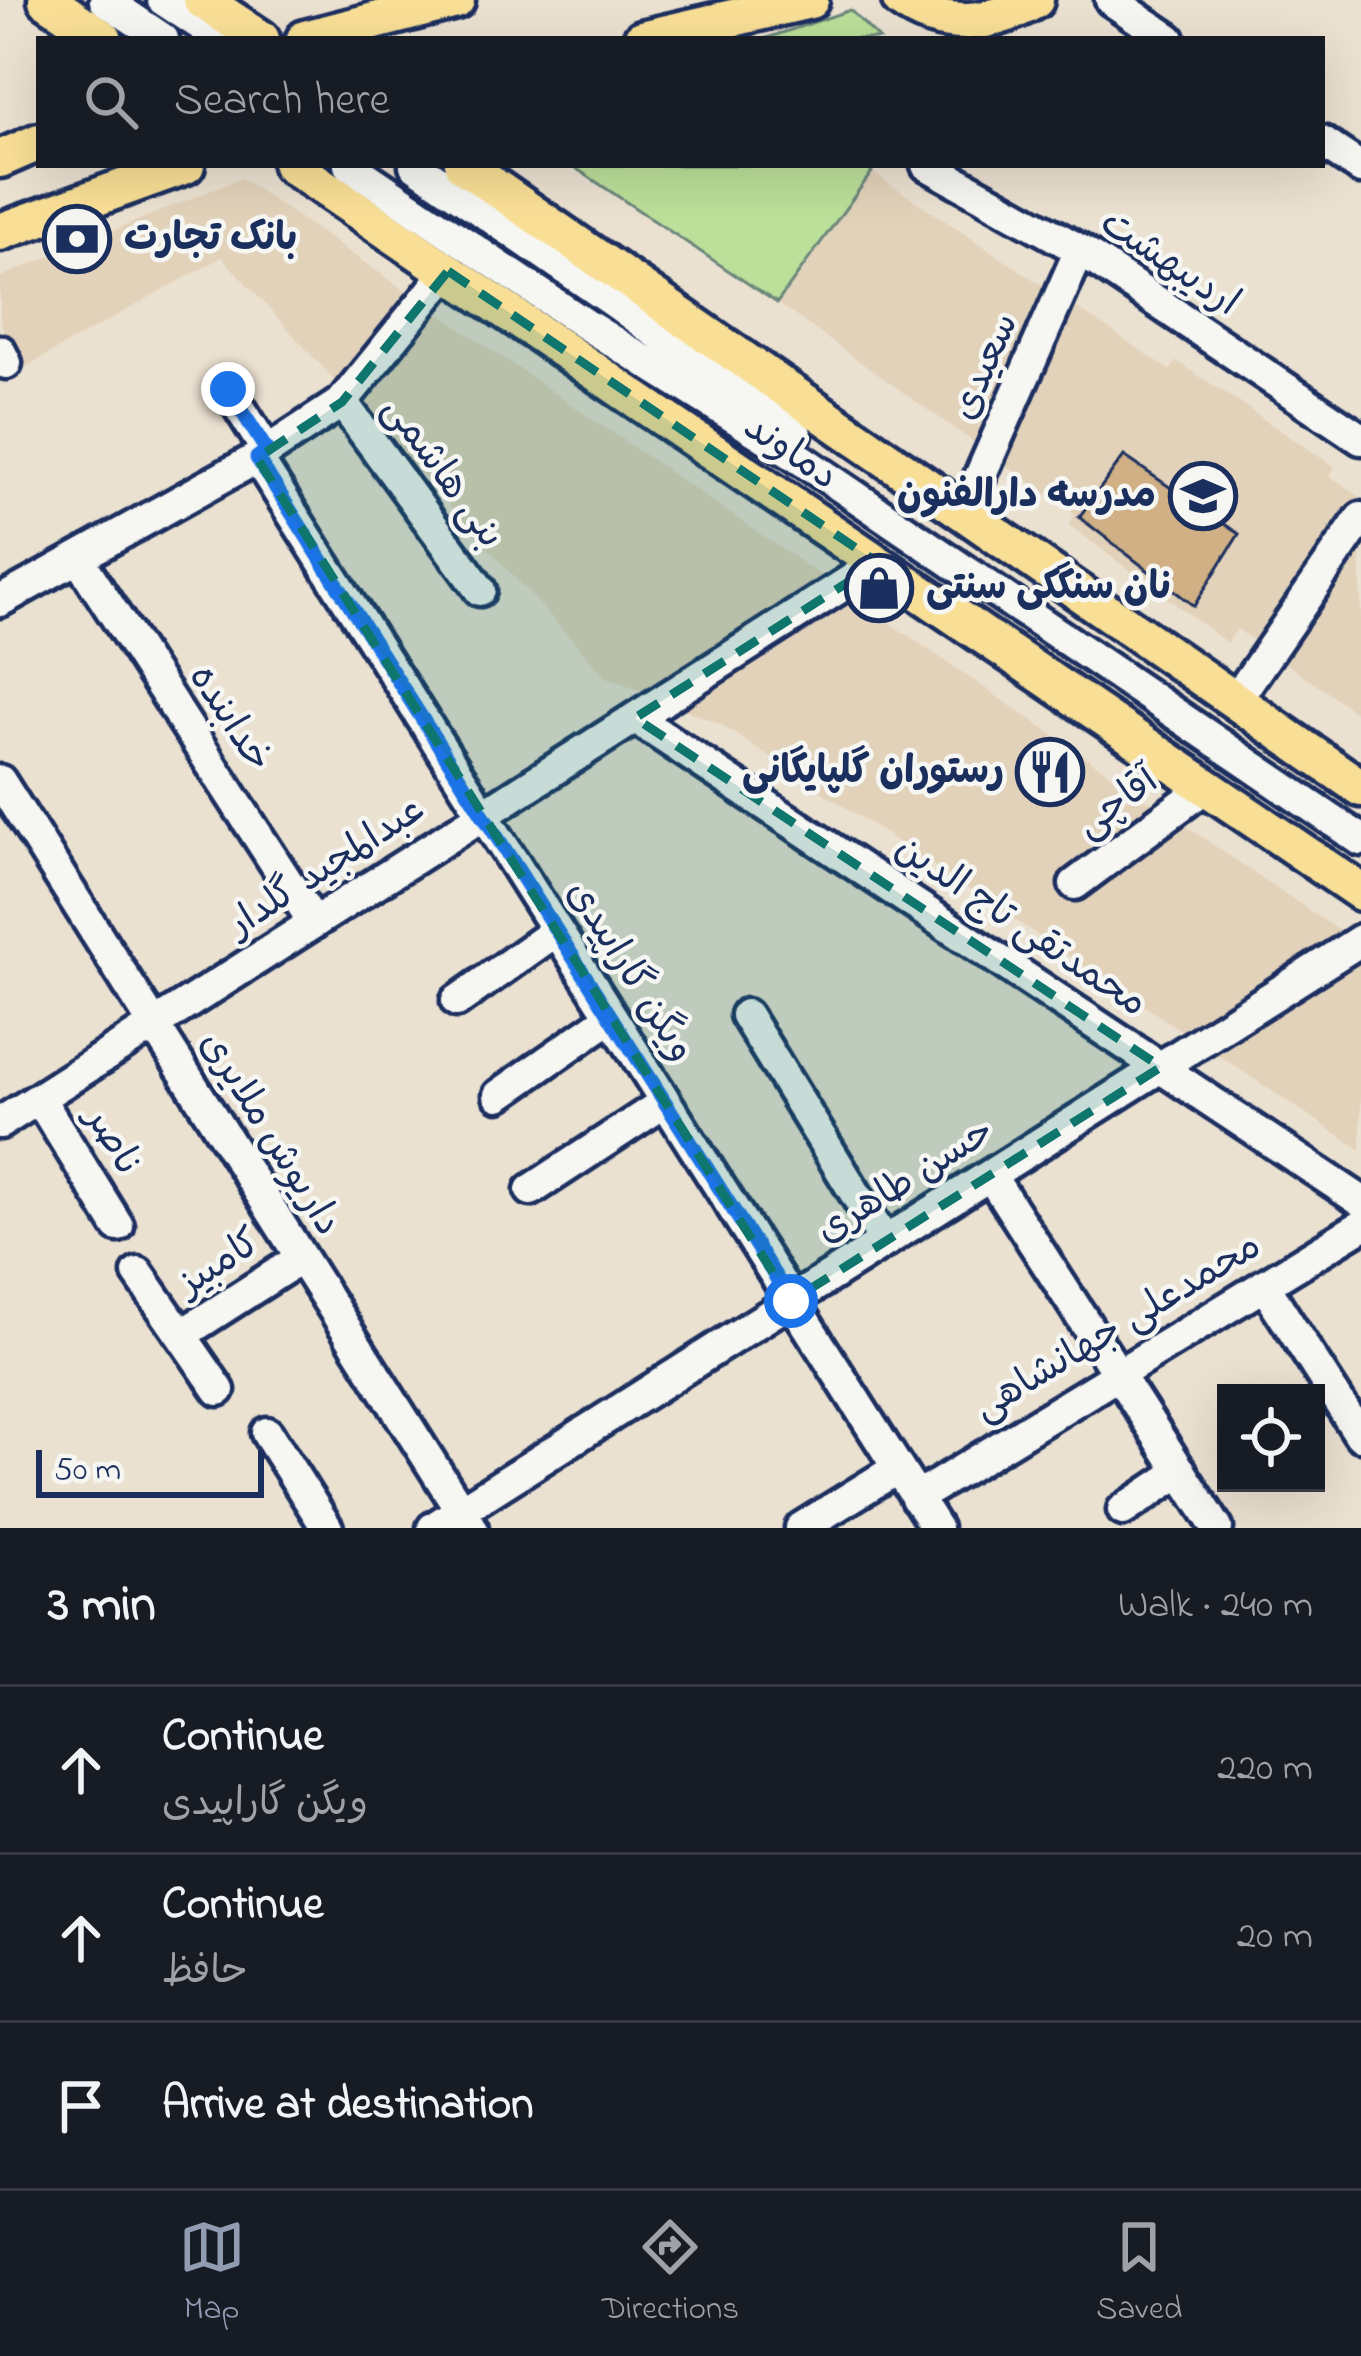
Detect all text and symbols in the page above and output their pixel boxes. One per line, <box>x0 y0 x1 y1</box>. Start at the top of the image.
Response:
search box <box>36 36 1325 168</box>
icon: search <box>78 69 144 135</box>
text: Search here <box>174 69 390 135</box>
street label: اردیبهشت <box>1088 196 1250 332</box>
bank icon: بانک تجارت <box>42 204 112 274</box>
place label: بانک تجارت <box>124 211 297 268</box>
street label: سعیدی <box>937 304 1035 430</box>
route end <box>201 362 255 416</box>
street label: بنی هاشمی <box>367 385 517 561</box>
street label: دماوند <box>731 400 849 506</box>
school or university icon: مدرسه دارالفنون <box>1168 461 1238 531</box>
place label: مدرسه دارالفنون <box>897 468 1156 525</box>
shop icon: نان سنگکی سنتی <box>844 553 914 623</box>
place label: نان سنگکی سنتی <box>926 560 1171 617</box>
street label: خدابنده <box>173 654 285 784</box>
restaurant icon: رستوران گلپایگانی <box>1015 737 1085 807</box>
place label: رستوران گلپایگانی <box>742 744 1004 801</box>
street label: آقاچی <box>1065 754 1172 854</box>
street label: عبدالمجید گلدار <box>215 783 437 955</box>
street label: محمدتقی تاج الدین <box>882 821 1158 1033</box>
street label: ویگن گاراپیدی <box>550 870 708 1074</box>
street label: داریوش ملایری <box>183 1021 355 1247</box>
street label: ناصر <box>67 1093 155 1188</box>
street label: حسن طاهری <box>806 1105 1006 1259</box>
street label: کامبیز <box>164 1216 273 1314</box>
street label: محمدعلی جهانشاهی <box>963 1219 1273 1437</box>
route start <box>764 1274 818 1328</box>
map controls <box>1217 1384 1325 1492</box>
button: locate <box>1217 1384 1325 1492</box>
scale bar <box>36 1444 264 1497</box>
text: 50 m <box>54 1447 121 1495</box>
text: 3 min <box>48 1569 156 1644</box>
text: Walk · 240 m <box>1118 1578 1313 1635</box>
text: Continue <box>162 1705 323 1771</box>
icon: ahead <box>48 1737 114 1803</box>
text: 220 m <box>1217 1741 1313 1798</box>
text: ویگن گاراپیدی <box>162 1776 368 1833</box>
text: Continue <box>162 1873 323 1939</box>
icon: ahead <box>48 1905 114 1971</box>
text: 20 m <box>1237 1909 1313 1966</box>
text: حافظ <box>162 1944 248 2001</box>
icon: arrive <box>48 2073 114 2139</box>
text: Arrive at destination <box>162 2073 533 2139</box>
tab: Map <box>179 2214 245 2334</box>
tab: Directions <box>602 2214 739 2334</box>
tab: Saved <box>1096 2214 1182 2334</box>

